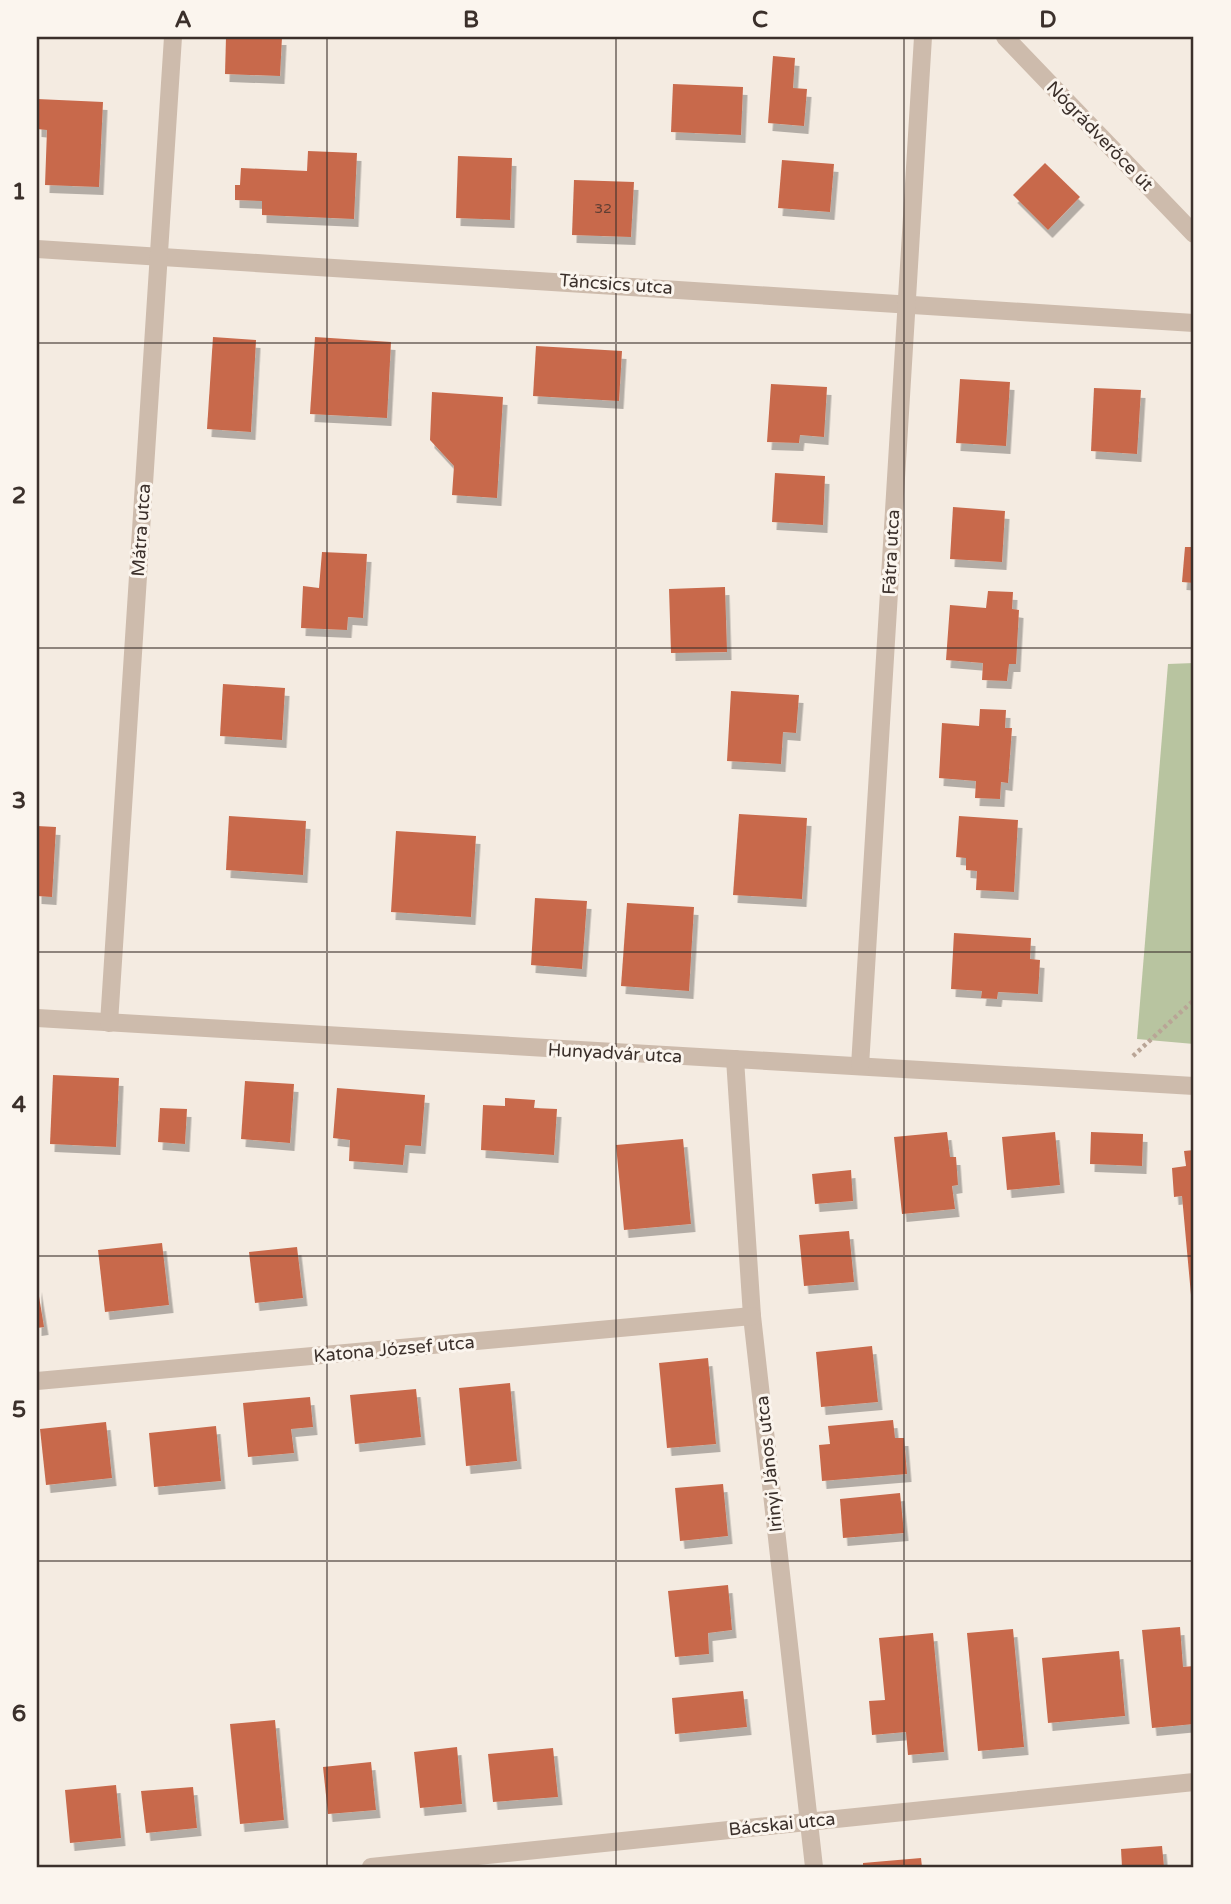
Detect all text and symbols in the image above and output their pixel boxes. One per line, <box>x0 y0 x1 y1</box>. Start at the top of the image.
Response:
text: A <box>174 6 192 34</box>
text: B <box>463 6 479 34</box>
text: C <box>752 6 768 34</box>
text: D <box>1039 6 1057 34</box>
street label: Nógrádverőce út <box>1042 76 1158 196</box>
text: 1 <box>12 178 26 206</box>
house number: 32 <box>594 200 612 217</box>
street label: Táncsics utca <box>559 269 673 299</box>
text: 2 <box>12 482 26 510</box>
street label: Mátra utca <box>127 483 155 577</box>
street label: Fátra utca <box>878 509 904 595</box>
text: 3 <box>12 787 26 815</box>
street label: Hunyadvár utca <box>547 1038 683 1068</box>
text: 4 <box>12 1091 27 1119</box>
street label: Katona József utca <box>313 1331 475 1367</box>
street label: Irinyi János utca <box>751 1395 787 1533</box>
text: 5 <box>12 1396 26 1424</box>
text: 6 <box>12 1700 26 1728</box>
street label: Bácskai utca <box>728 1807 836 1841</box>

